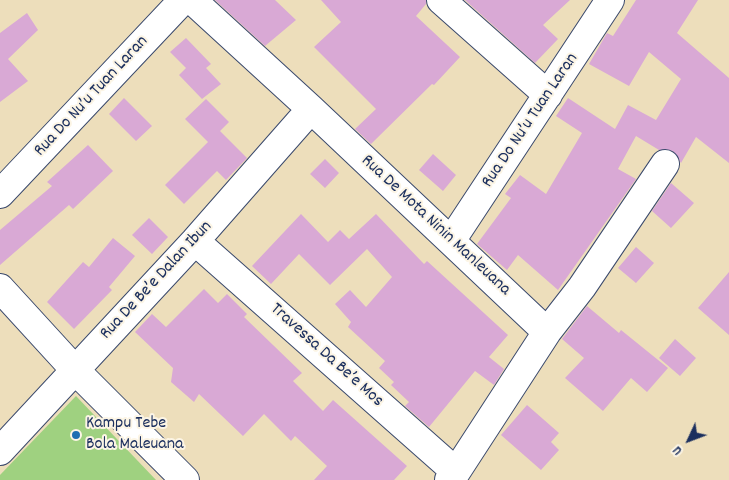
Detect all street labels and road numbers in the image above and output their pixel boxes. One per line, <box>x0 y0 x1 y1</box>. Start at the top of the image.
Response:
street label: Rua Do Nu’u Tuan Laran <box>30 32 154 162</box>
street label: Rua Do Nu’u Tuan Laran <box>478 50 584 192</box>
street label: Rua De Mota Ninin Manleuana <box>356 151 514 301</box>
street label: Rua De Be’e Dalan Ibun <box>96 217 218 345</box>
street label: Travessa Da Be’e Mos <box>265 299 387 413</box>

